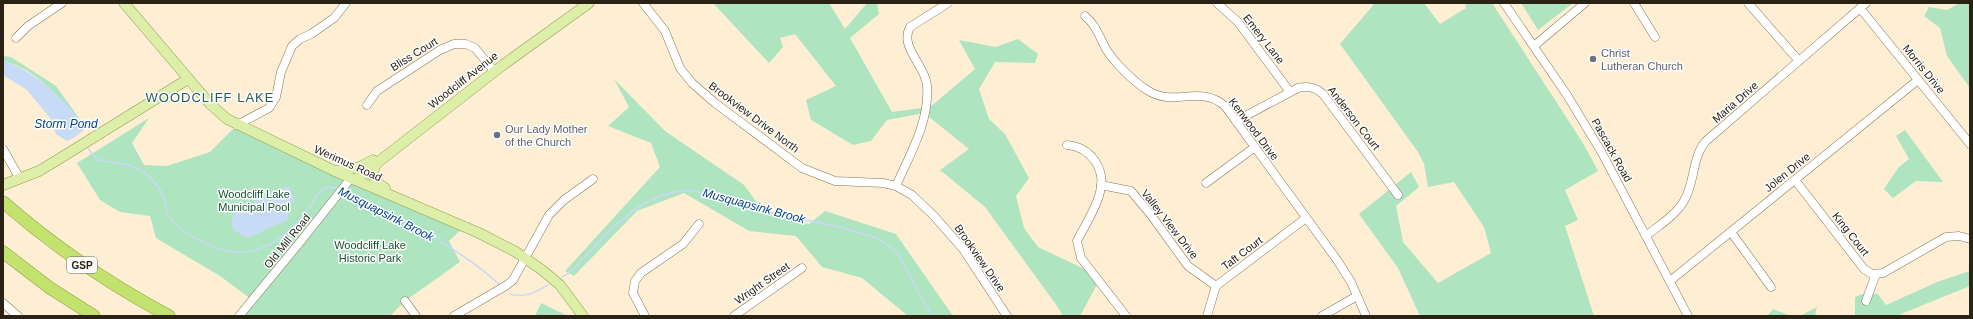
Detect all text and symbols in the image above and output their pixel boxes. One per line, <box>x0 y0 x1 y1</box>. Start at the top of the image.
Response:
street label: Emery Lane <box>1241 12 1287 66</box>
street label: Bliss Court <box>388 35 440 73</box>
street label: Morris Drive <box>1901 42 1947 96</box>
place label: Christ Lutheran Church <box>1601 47 1683 72</box>
street label: Woodcliff Avenue <box>426 49 500 111</box>
marker: Christ Lutheran Church <box>1588 54 1598 64</box>
street label: Brookview Drive North <box>707 79 801 155</box>
street label: Maria Drive <box>1710 79 1760 125</box>
street label: Anderson Court <box>1326 84 1382 152</box>
district label: WOODCLIFF LAKE <box>146 90 274 105</box>
street label: Kenwood Drive <box>1227 96 1281 162</box>
street label: Pascack Road <box>1590 116 1634 184</box>
water label: Storm Pond <box>34 117 98 131</box>
place label: Our Lady Mother of the Church <box>505 123 588 148</box>
marker: Our Lady Mother of the Church <box>492 130 502 140</box>
street label: Werimus Road <box>312 143 384 183</box>
street label: Jolen Drive <box>1762 150 1812 194</box>
water label: Musquapsink Brook <box>336 184 437 245</box>
water label: Musquapsink Brook <box>701 186 808 227</box>
street label: Valley View Drive <box>1139 187 1201 261</box>
park label: Woodcliff Lake Municipal Pool <box>218 188 290 213</box>
street label: King Court <box>1830 210 1872 258</box>
street label: Old Mill Road <box>262 212 312 270</box>
street label: Brookview Drive <box>952 222 1008 294</box>
street label: Taft Court <box>1219 234 1265 272</box>
park label: Woodcliff Lake Historic Park <box>334 239 406 264</box>
road number: GSP <box>67 257 97 273</box>
street label: Wright Street <box>732 260 792 306</box>

